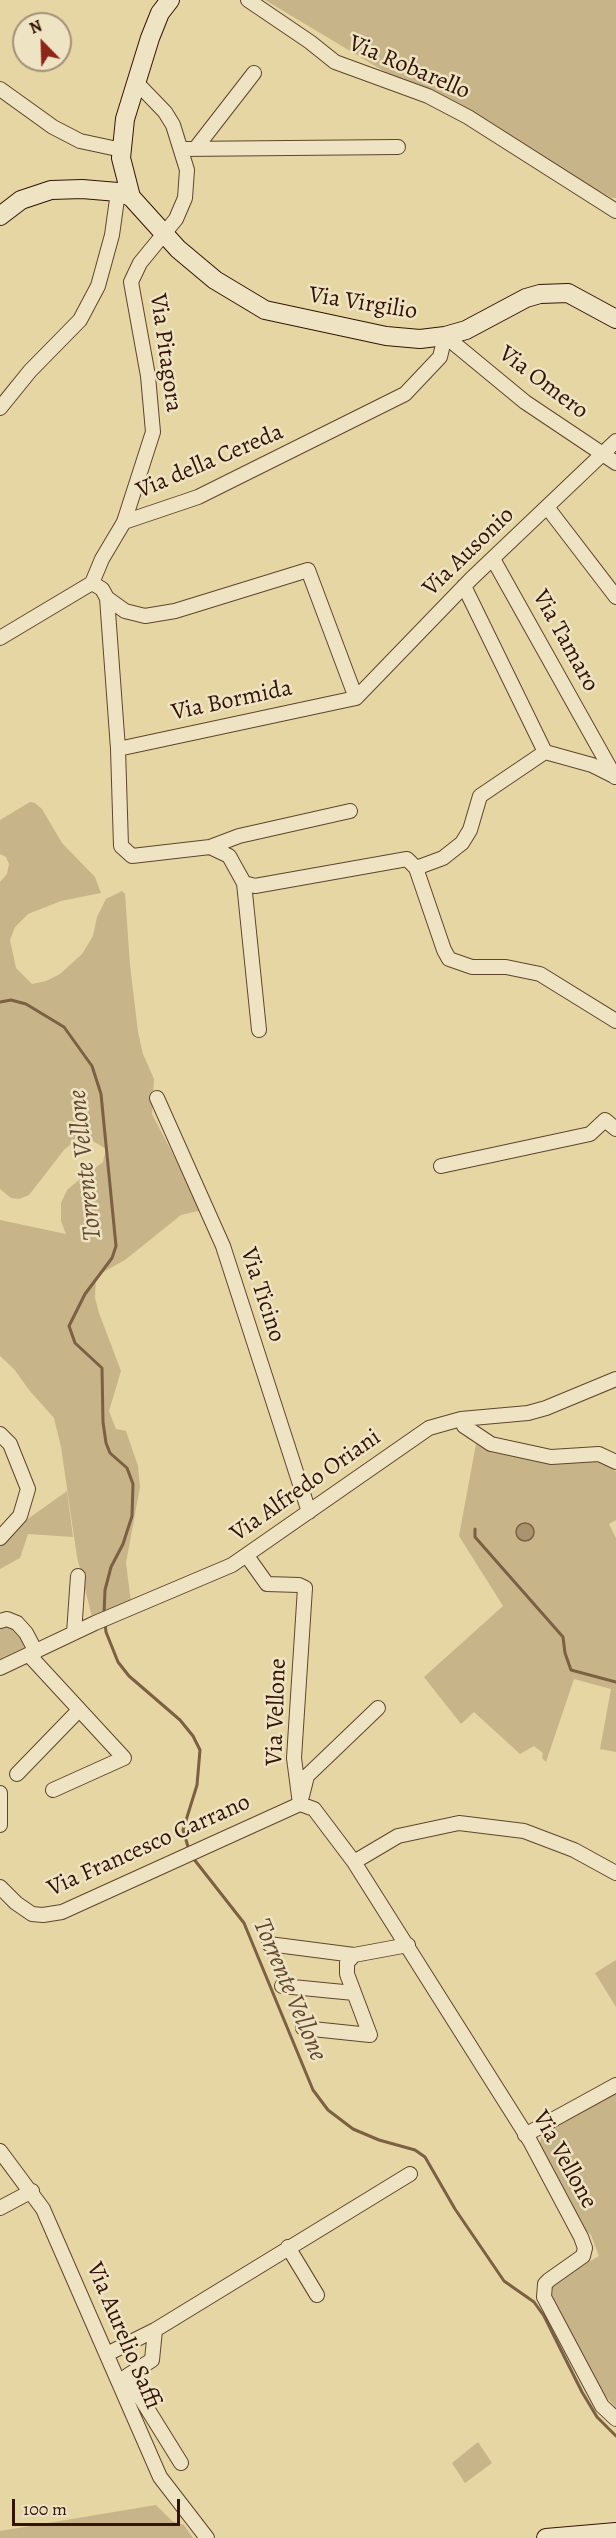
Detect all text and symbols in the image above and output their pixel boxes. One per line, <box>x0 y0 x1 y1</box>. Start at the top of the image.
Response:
north arrow <box>12 12 72 72</box>
text: N <box>26 15 45 40</box>
street label: Via Robarello <box>344 30 474 106</box>
street label: Via Virgilio <box>307 281 419 327</box>
street label: Via Pitagora <box>142 292 188 414</box>
street label: Via Omero <box>493 340 593 426</box>
street label: Via della Cereda <box>132 418 288 506</box>
street label: Via Ausonio <box>417 501 521 603</box>
street label: Via Tamaro <box>525 585 605 697</box>
street label: Via Bormida <box>169 674 295 728</box>
water label: Torrente Vellone <box>63 1088 109 1242</box>
street label: Via Ticino <box>233 1244 291 1346</box>
street label: Via Alfredo Oriani <box>225 1424 387 1548</box>
street label: Via Vellone <box>261 1658 293 1766</box>
street label: Via Francesco Carrano <box>43 1788 255 1904</box>
water label: Torrente Vellone <box>245 1914 333 2066</box>
street label: Via Vellone <box>525 2106 603 2214</box>
street label: Via Aurelio Saffi <box>79 2258 167 2414</box>
scale bar <box>15 2487 183 2525</box>
text: 100 m <box>23 2497 67 2521</box>

